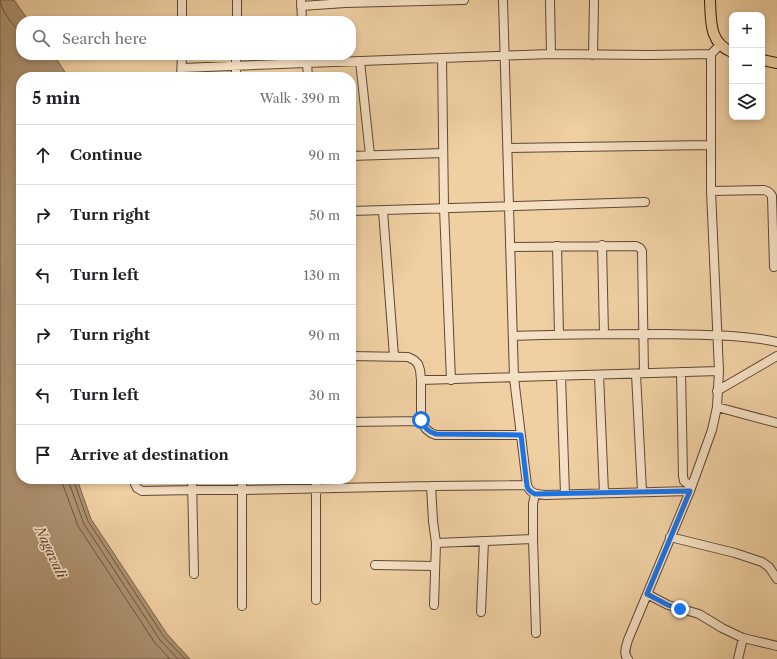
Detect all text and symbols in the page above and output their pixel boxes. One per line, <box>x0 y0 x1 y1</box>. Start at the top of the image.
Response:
map controls <box>729 12 765 120</box>
button: + <box>729 12 765 48</box>
search box <box>16 16 356 60</box>
icon: search <box>30 27 52 49</box>
text: Search here <box>62 29 147 48</box>
button: − <box>729 48 765 84</box>
button: layers <box>729 84 765 120</box>
text: 5 min <box>32 88 80 108</box>
text: Walk · 390 m <box>260 90 340 106</box>
icon: ahead <box>32 144 54 166</box>
text: Continue <box>70 145 142 164</box>
text: 90 m <box>309 147 340 163</box>
icon: right <box>32 204 54 226</box>
text: Turn right <box>70 205 150 224</box>
text: 50 m <box>309 207 340 223</box>
icon: left <box>32 264 54 286</box>
text: Turn left <box>70 265 139 284</box>
text: 130 m <box>304 267 340 283</box>
icon: right <box>32 324 54 346</box>
text: Turn right <box>70 325 150 344</box>
text: 90 m <box>309 327 340 343</box>
icon: left <box>32 384 54 406</box>
text: Turn left <box>70 385 139 404</box>
text: 30 m <box>309 387 340 403</box>
route start <box>412 411 430 429</box>
icon: arrive <box>32 444 54 466</box>
text: Arrive at destination <box>70 445 229 464</box>
water label: Nagavali <box>32 523 70 581</box>
route end <box>671 600 689 618</box>

